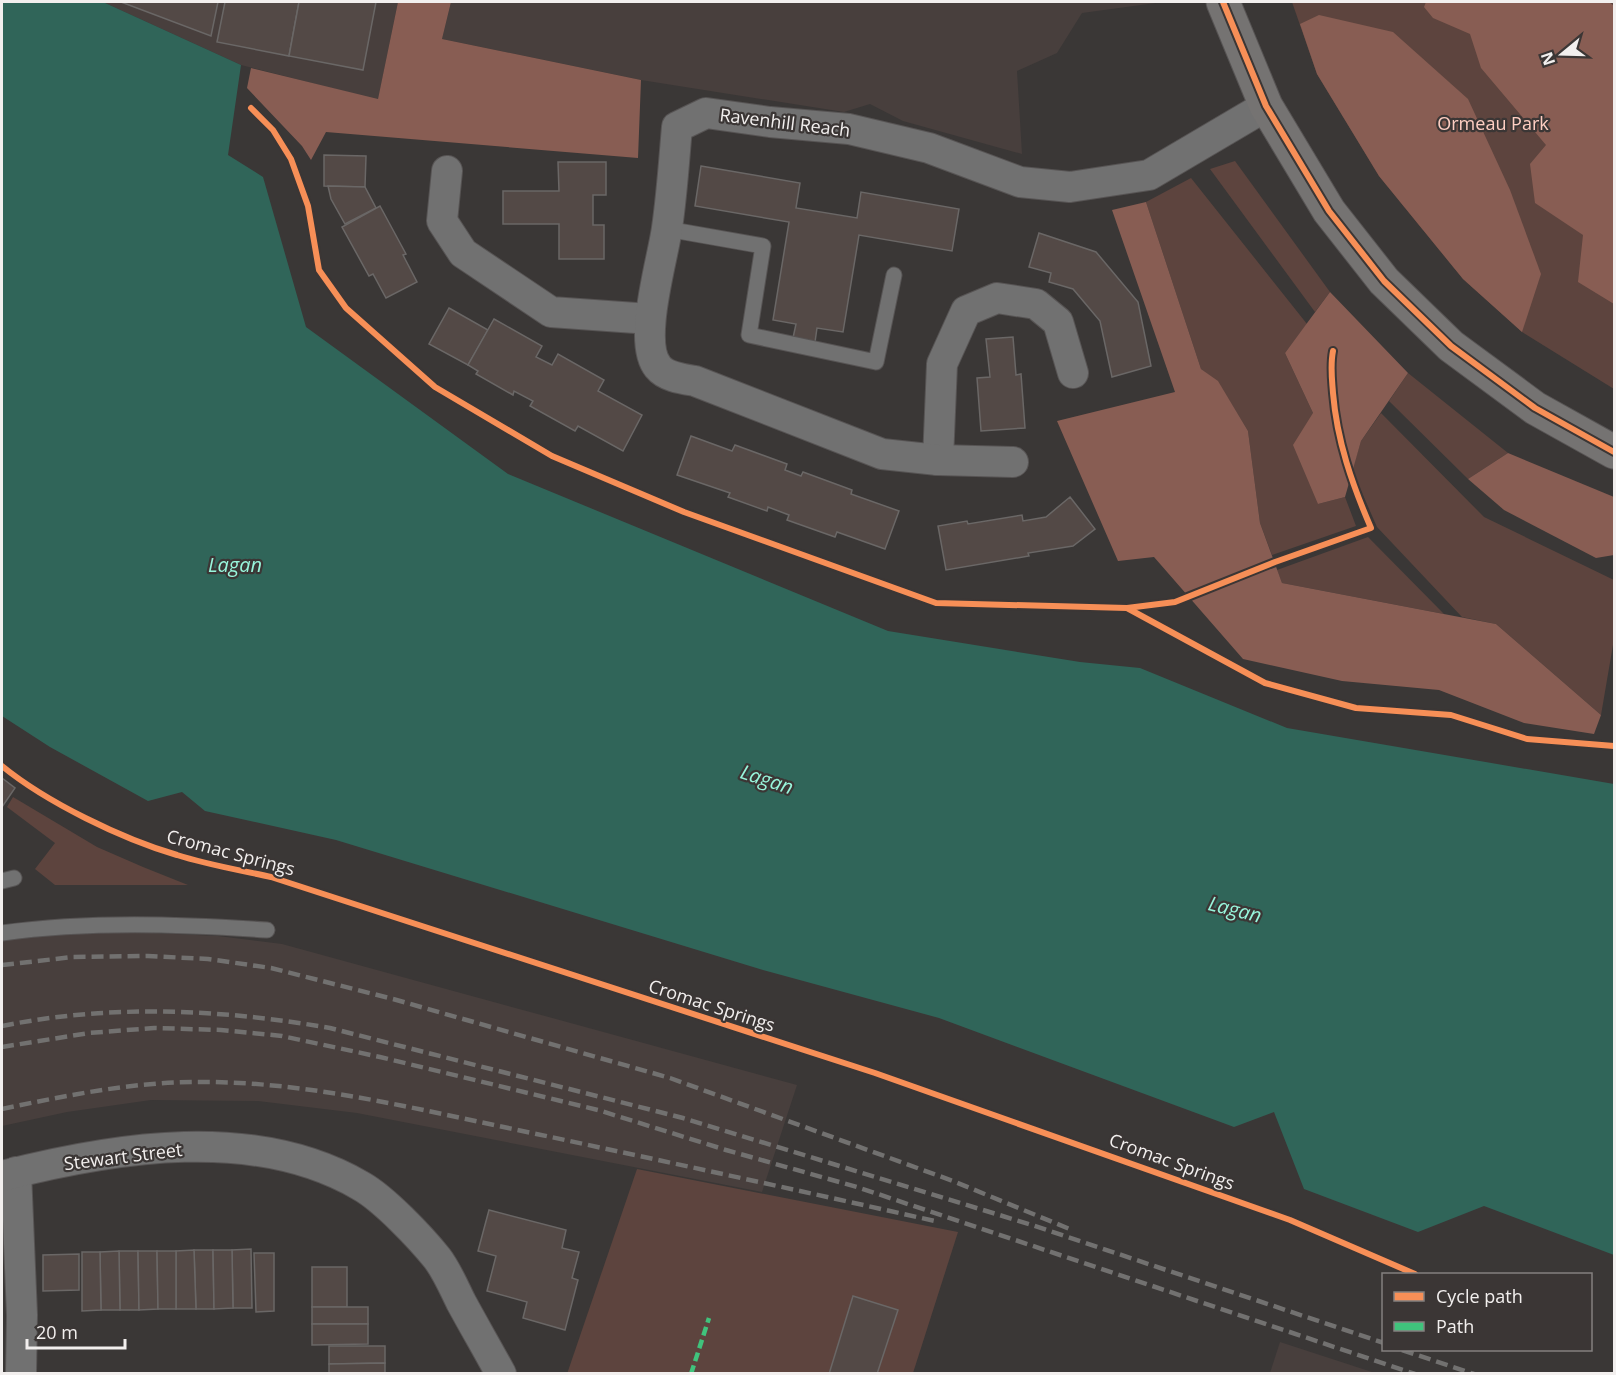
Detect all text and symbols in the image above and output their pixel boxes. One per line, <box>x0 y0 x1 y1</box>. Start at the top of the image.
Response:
north arrow <box>1532 24 1592 84</box>
text: N <box>1535 49 1560 69</box>
street label: Ravenhill Reach <box>718 102 852 142</box>
park label: Ormeau Park <box>1437 111 1549 135</box>
water label: Lagan <box>208 551 262 578</box>
water label: Lagan <box>737 758 797 800</box>
street label: Cromac Springs <box>164 823 298 881</box>
water label: Lagan <box>1205 889 1265 929</box>
street label: Cromac Springs <box>646 973 778 1037</box>
street label: Cromac Springs <box>1106 1127 1238 1195</box>
street label: Stewart Street <box>62 1137 184 1175</box>
legend <box>1382 1273 1592 1351</box>
text: Cycle path <box>1436 1284 1523 1308</box>
scale bar <box>27 1312 124 1350</box>
text: Path <box>1436 1314 1474 1338</box>
text: 20 m <box>36 1320 78 1344</box>

